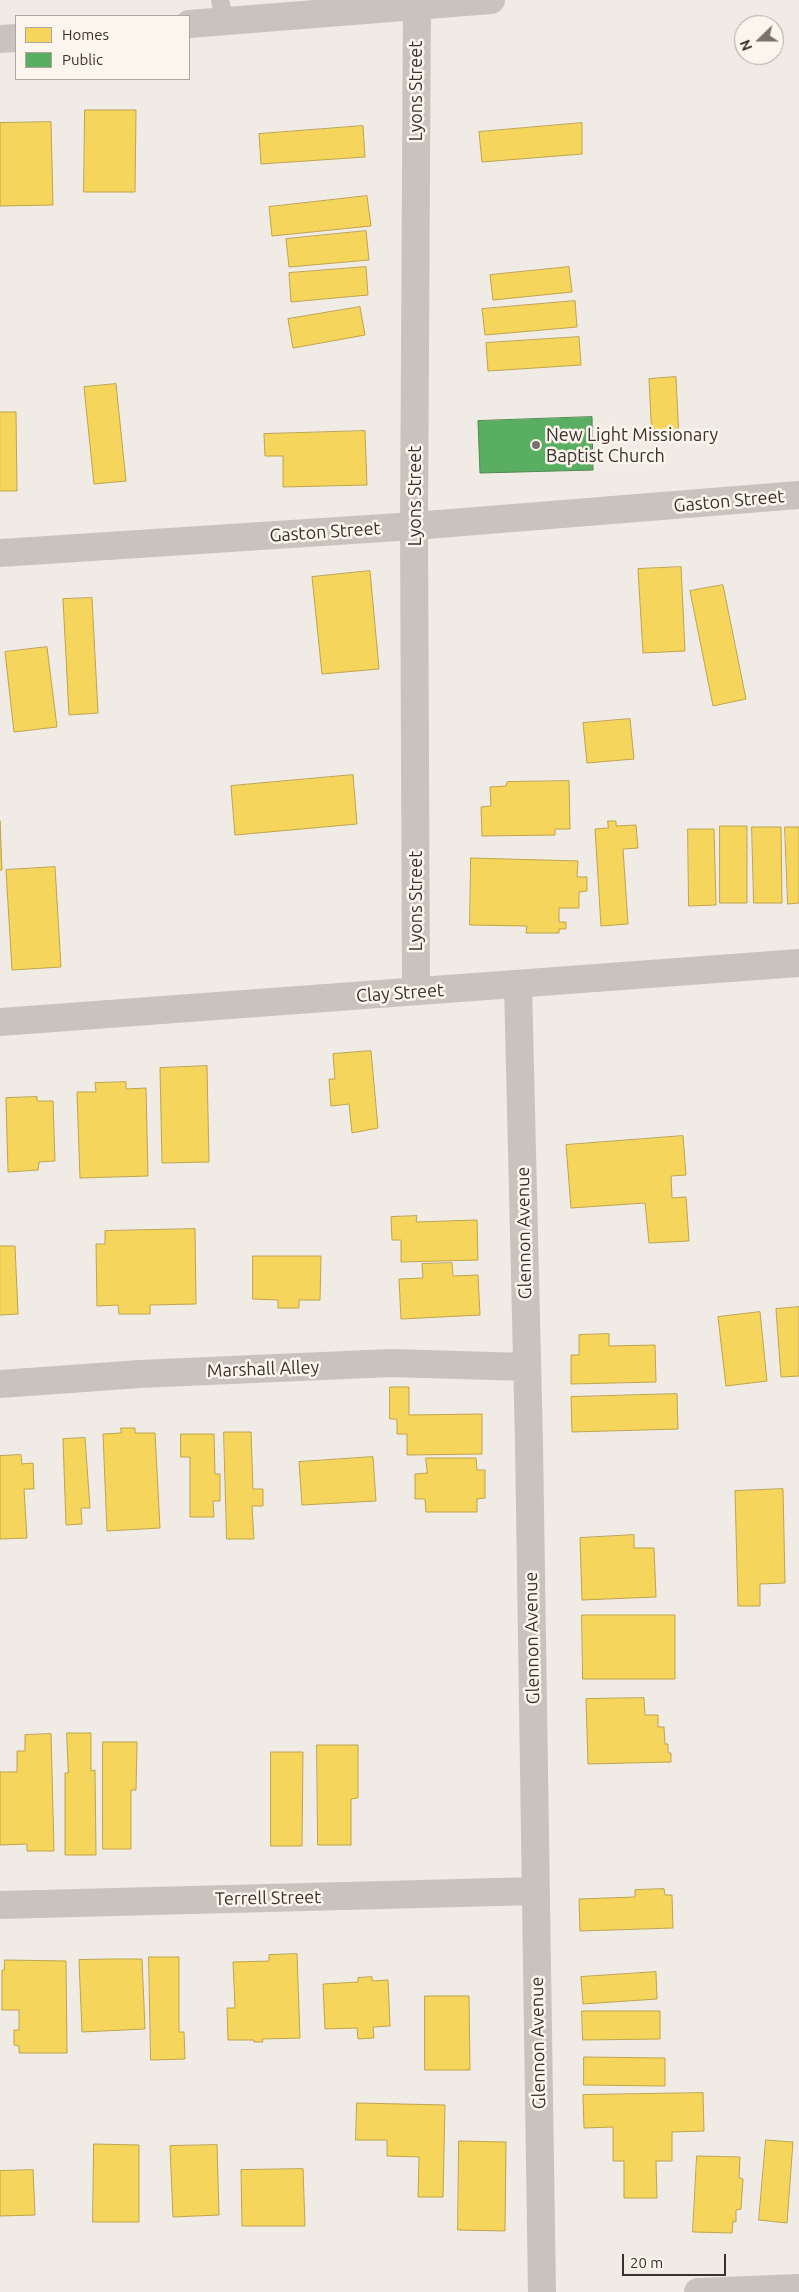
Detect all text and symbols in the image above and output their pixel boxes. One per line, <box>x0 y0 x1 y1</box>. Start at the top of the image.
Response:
legend <box>15 15 190 80</box>
north arrow <box>734 15 784 65</box>
text: Homes <box>62 26 109 43</box>
text: N <box>737 37 755 53</box>
street label: Lyons Street <box>405 41 427 141</box>
text: Public <box>62 51 103 68</box>
place label: New Light Missionary Baptist Church <box>546 424 718 466</box>
marker: New Light Missionary Baptist Church <box>530 439 542 451</box>
street label: Lyons Street <box>404 446 426 546</box>
street label: Gaston Street <box>673 485 785 517</box>
street label: Gaston Street <box>269 517 381 547</box>
street label: Lyons Street <box>405 851 427 951</box>
street label: Clay Street <box>355 979 445 1007</box>
street label: Glennon Avenue <box>512 1166 536 1300</box>
street label: Marshall Alley <box>206 1356 320 1382</box>
street label: Glennon Avenue <box>520 1571 544 1705</box>
street label: Terrell Street <box>215 1886 321 1910</box>
street label: Glennon Avenue <box>526 1976 550 2110</box>
scale bar <box>624 2244 728 2276</box>
text: 20 m <box>630 2254 663 2271</box>

